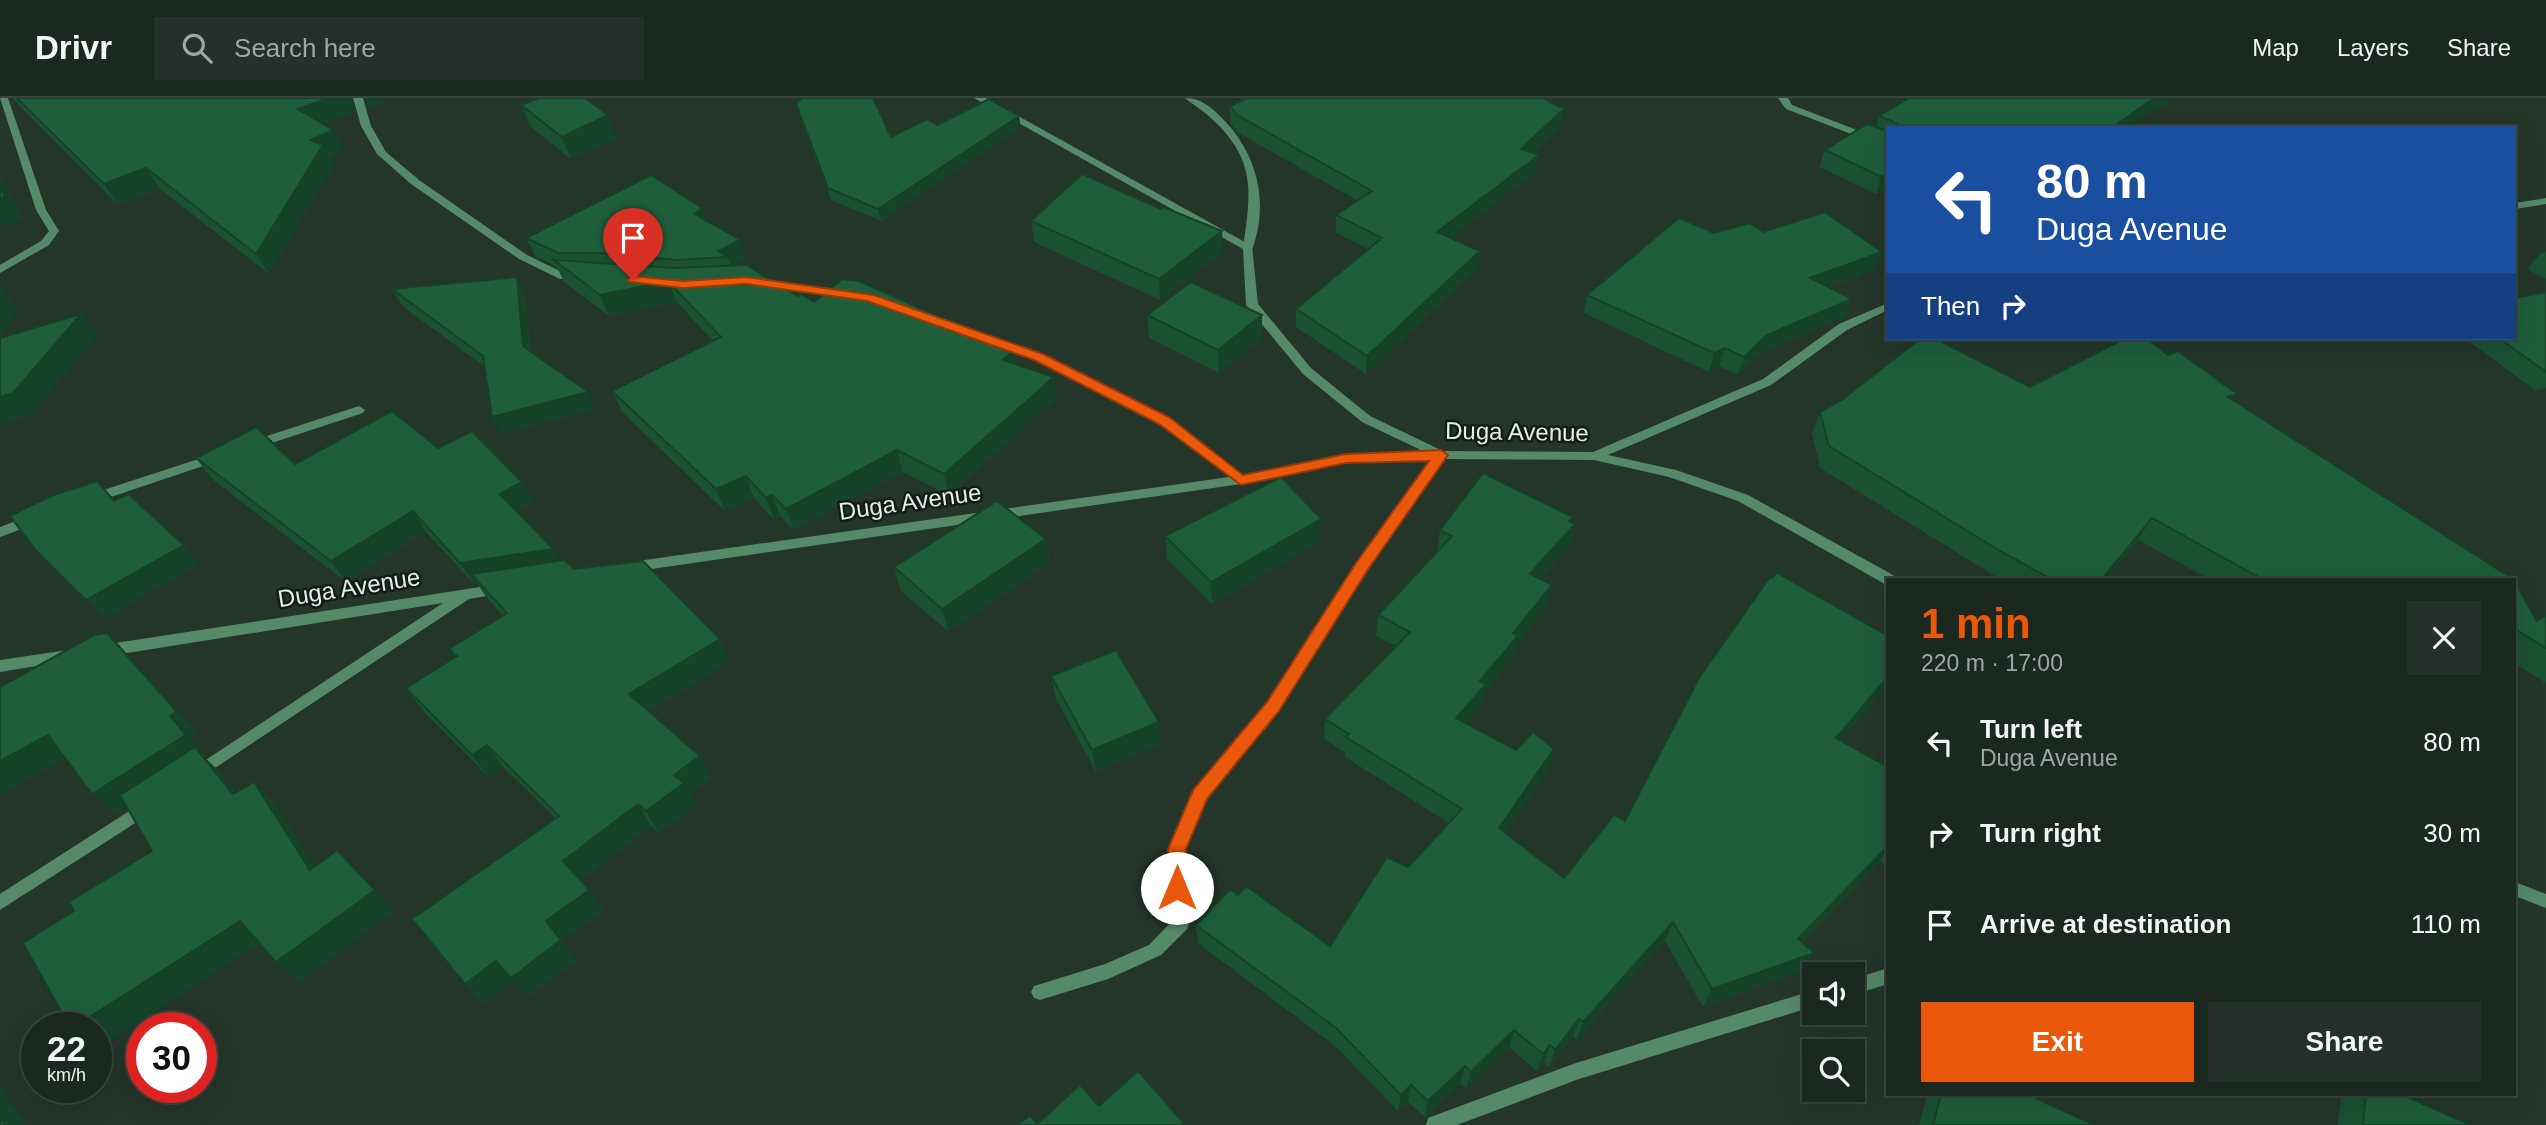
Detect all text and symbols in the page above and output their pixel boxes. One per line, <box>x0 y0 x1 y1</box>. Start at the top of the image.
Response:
search box <box>154 17 644 80</box>
text: Drivr <box>35 29 112 66</box>
icon: search <box>178 29 216 67</box>
text: Search here <box>234 33 376 63</box>
text: Map <box>2252 34 2299 61</box>
text: Layers <box>2337 34 2409 61</box>
text: Share <box>2447 34 2511 61</box>
icon: left <box>1921 154 2012 245</box>
text: 80 m <box>2036 154 2148 208</box>
pin <box>603 208 663 280</box>
text: Duga Avenue <box>2036 211 2228 247</box>
icon: arrive <box>614 219 652 257</box>
icon: right <box>1994 287 2032 325</box>
text: Then <box>1921 291 1980 321</box>
street label: Duga Avenue <box>1445 417 1589 446</box>
street label: Duga Avenue <box>837 478 983 525</box>
street label: Duga Avenue <box>276 563 422 612</box>
text: 1 min <box>1921 600 2031 647</box>
button: close <box>2407 601 2481 675</box>
text: 220 m · 17:00 <box>1921 650 2063 676</box>
text: Turn left <box>1980 714 2082 744</box>
icon: left <box>1921 724 1959 762</box>
text: 80 m <box>2423 727 2481 757</box>
text: Duga Avenue <box>1980 745 2118 771</box>
icon: right <box>1921 815 1959 853</box>
text: Turn right <box>1980 818 2101 848</box>
text: 30 m <box>2423 818 2481 848</box>
position arrow <box>1140 851 1214 925</box>
icon: arrive <box>1921 906 1959 944</box>
text: Arrive at destination <box>1980 909 2231 939</box>
text: 110 m <box>2411 909 2481 939</box>
map controls <box>1802 962 1865 1102</box>
button: sound <box>1802 962 1865 1025</box>
button: Exit <box>1921 1002 2194 1082</box>
button: Share <box>2208 1002 2481 1082</box>
speed limit sign: 30 <box>126 1012 217 1103</box>
text: 22 <box>47 1029 86 1068</box>
button: search <box>1802 1039 1865 1102</box>
text: km/h <box>47 1065 86 1085</box>

